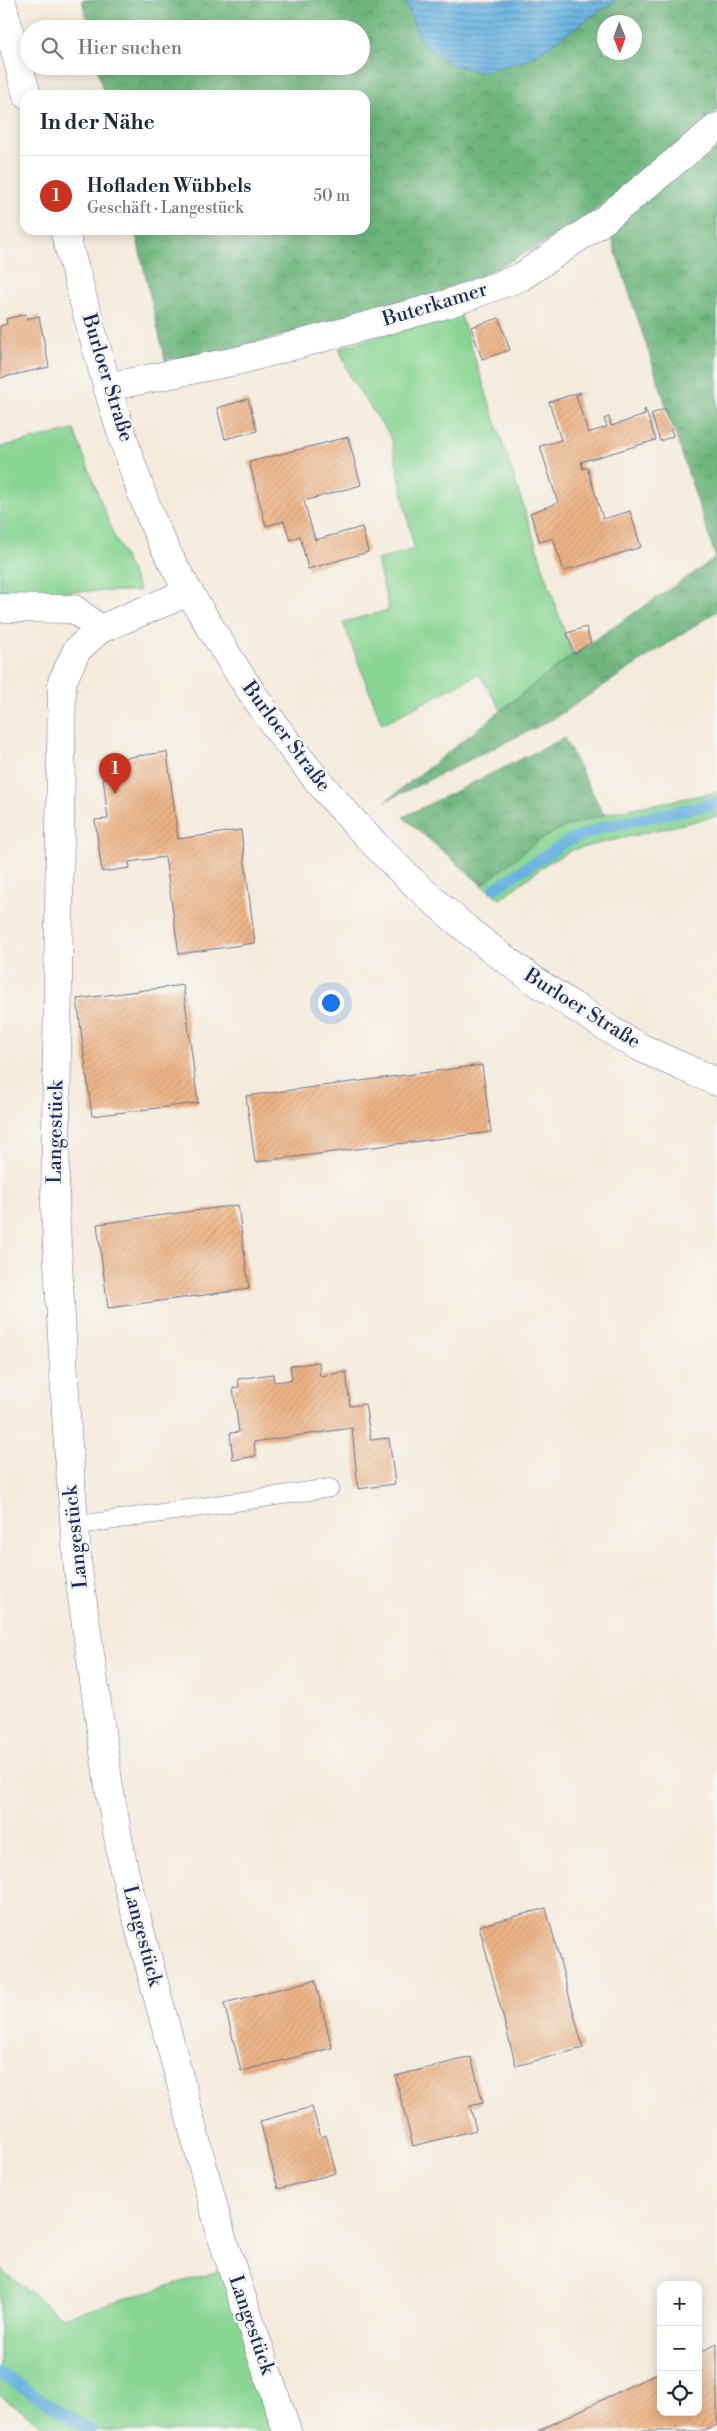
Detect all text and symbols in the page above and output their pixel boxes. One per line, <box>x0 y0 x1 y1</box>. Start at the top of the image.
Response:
north arrow <box>597 15 642 60</box>
search box <box>20 20 370 75</box>
icon: search <box>38 34 66 62</box>
text: Hier suchen <box>78 36 182 60</box>
text: In der Nähe <box>40 110 155 136</box>
text: Hofladen Wübbels <box>87 174 252 198</box>
text: 1 <box>52 186 60 206</box>
text: 50 m <box>313 186 350 206</box>
text: Geschäft · Langestück <box>87 198 244 218</box>
street label: Buterkamer <box>379 277 491 333</box>
street label: Burloer Straße <box>75 310 138 445</box>
street label: Burloer Straße <box>236 676 336 797</box>
pin: 1 <box>99 753 131 794</box>
street label: Burloer Straße <box>518 963 645 1055</box>
your location <box>318 990 344 1016</box>
street label: Langestück <box>43 1079 69 1184</box>
street label: Langestück <box>58 1483 94 1590</box>
street label: Langestück <box>117 1883 168 1991</box>
street label: Langestück <box>222 2272 280 2379</box>
map controls <box>657 2281 702 2416</box>
button: + <box>657 2281 702 2326</box>
button: − <box>657 2326 702 2371</box>
button: locate <box>657 2371 702 2416</box>

